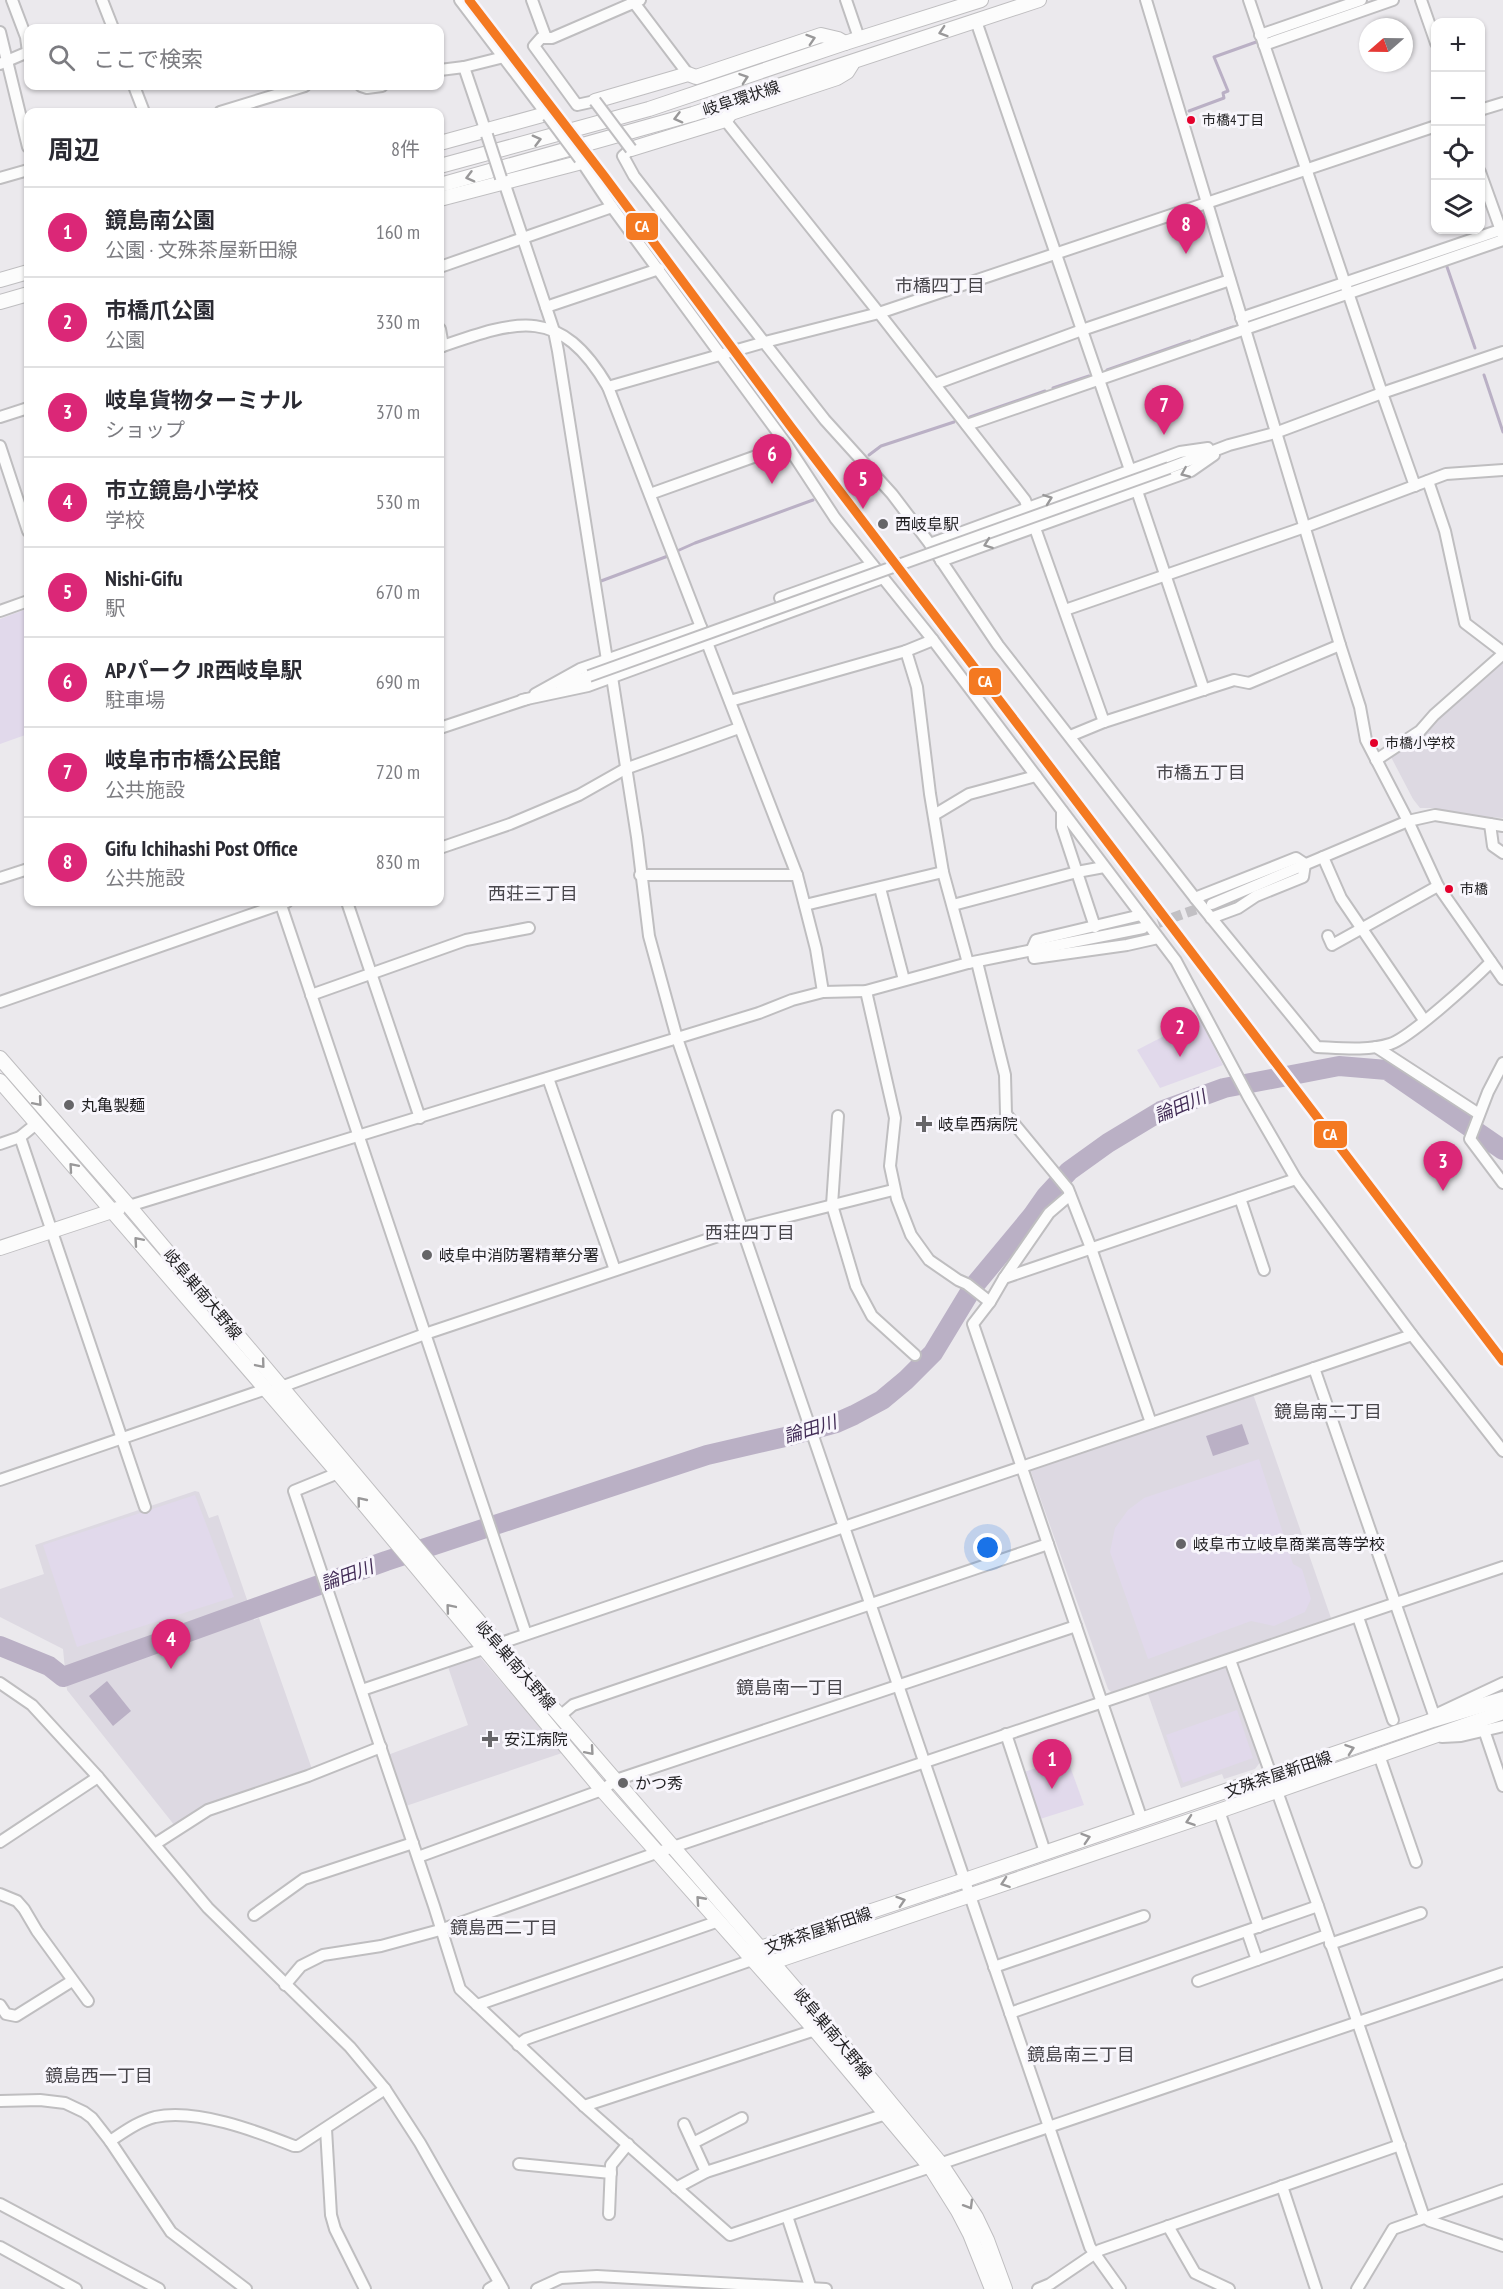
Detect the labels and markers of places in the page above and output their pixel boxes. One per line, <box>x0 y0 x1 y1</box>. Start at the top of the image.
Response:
place label: 市橋4丁目 <box>1202 111 1264 129</box>
marker: 市橋4丁目 <box>1185 114 1197 126</box>
pin: 8 <box>1166 204 1206 254</box>
pin: 7 <box>1144 386 1184 435</box>
pin: 6 <box>752 434 792 484</box>
pin: 5 <box>844 460 882 509</box>
place label: 西岐阜駅 <box>895 514 959 534</box>
marker: 西岐阜駅 <box>876 517 890 531</box>
place label: 市橋小学校 <box>1385 734 1455 752</box>
marker: 市橋小学校 <box>1368 737 1380 749</box>
place label: 市橋 <box>1460 880 1488 898</box>
marker: 市橋 <box>1443 883 1455 895</box>
pin: 2 <box>1160 1008 1200 1057</box>
place label: 丸亀製麺 <box>81 1095 145 1115</box>
marker: 丸亀製麺 <box>62 1098 76 1112</box>
place label: 岐阜西病院 <box>938 1114 1018 1134</box>
marker: 岐阜西病院 <box>915 1115 933 1133</box>
pin: 3 <box>1424 1142 1462 1191</box>
place label: 岐阜中消防署精華分署 <box>439 1245 599 1265</box>
marker: 岐阜中消防署精華分署 <box>420 1248 434 1262</box>
place label: 岐阜市立岐阜商業高等学校 <box>1193 1534 1385 1554</box>
marker: 岐阜市立岐阜商業高等学校 <box>1174 1537 1188 1551</box>
pin: 4 <box>152 1620 190 1669</box>
place label: 安江病院 <box>504 1729 568 1749</box>
marker: 安江病院 <box>481 1730 499 1748</box>
pin: 1 <box>1032 1740 1072 1789</box>
place label: かつ秀 <box>635 1773 683 1793</box>
marker: かつ秀 <box>616 1776 630 1790</box>

